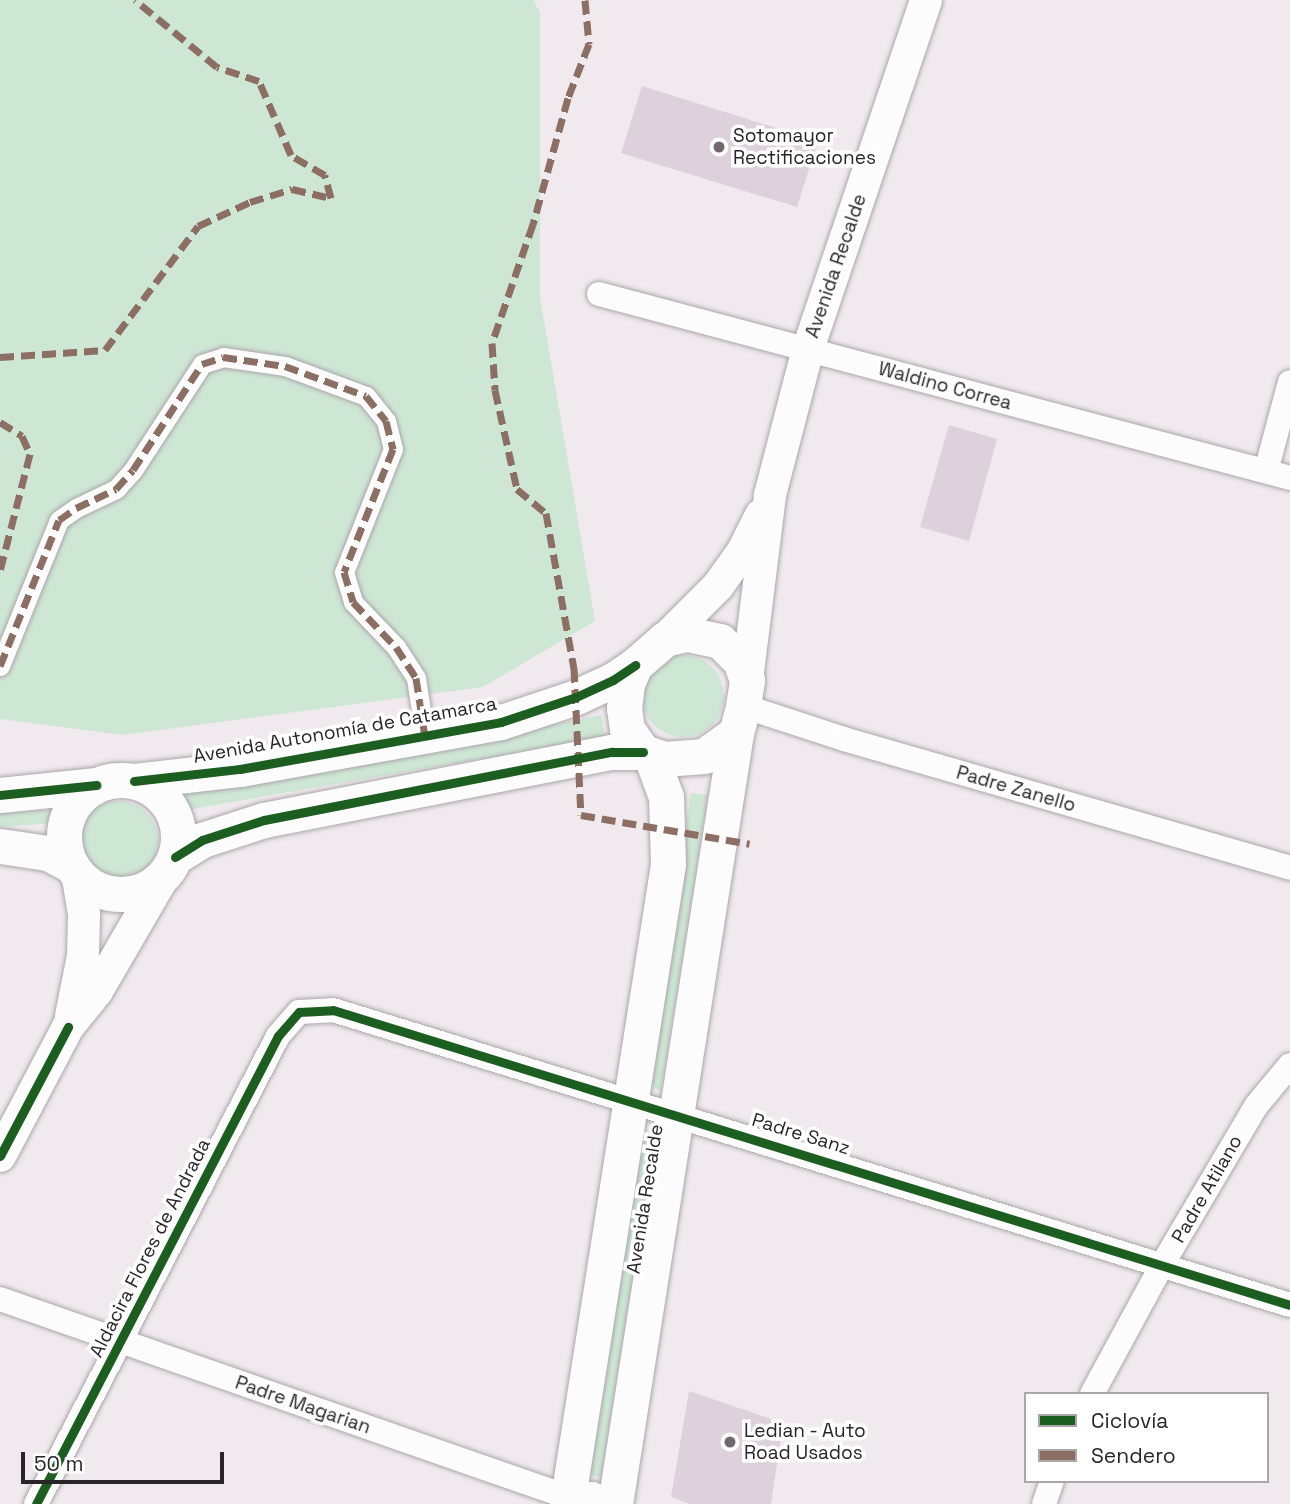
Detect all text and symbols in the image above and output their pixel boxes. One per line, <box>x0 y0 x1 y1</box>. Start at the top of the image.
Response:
place label: Sotomayor Rectificaciones <box>733 125 876 169</box>
marker: Sotomayor Rectificaciones <box>711 139 727 155</box>
street label: Avenida Recalde <box>801 191 871 341</box>
street label: Waldino Correa <box>876 357 1014 415</box>
street label: Avenida Autonomía de Catamarca <box>191 692 499 768</box>
street label: Padre Zanello <box>954 761 1078 817</box>
street label: Padre Sanz <box>749 1108 853 1160</box>
street label: Avenida Recalde <box>622 1123 668 1275</box>
street label: Padre Atilano <box>1167 1131 1247 1247</box>
street label: Aldacira Flores de Andrada <box>85 1135 215 1361</box>
street label: Padre Magarian <box>232 1371 374 1439</box>
legend <box>1024 1392 1269 1483</box>
text: Ciclovía <box>1091 1407 1168 1434</box>
place label: Ledian - Auto Road Usados <box>744 1420 867 1464</box>
marker: Ledian - Auto Road Usados <box>722 1434 738 1450</box>
scale bar <box>24 1438 228 1482</box>
text: Sendero <box>1091 1442 1176 1469</box>
text: 50 m <box>34 1450 84 1477</box>

